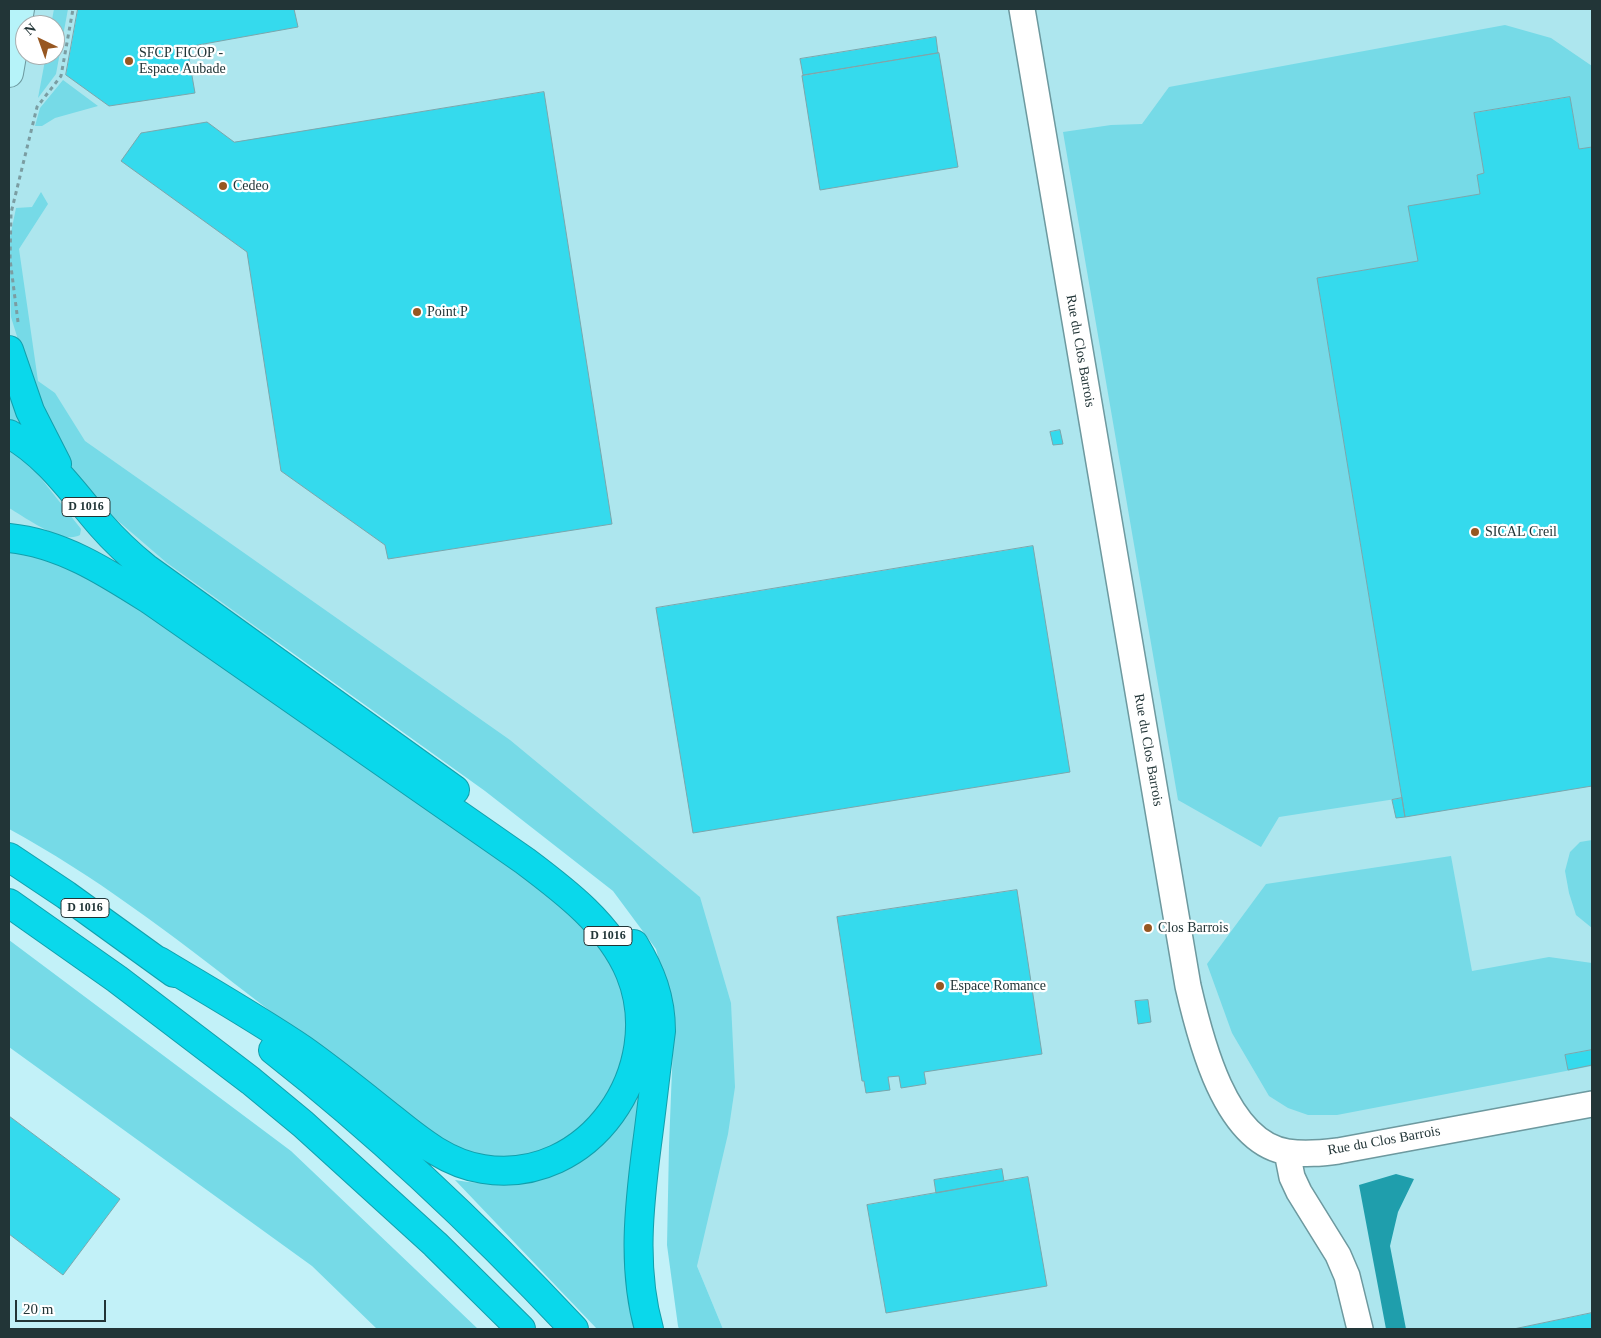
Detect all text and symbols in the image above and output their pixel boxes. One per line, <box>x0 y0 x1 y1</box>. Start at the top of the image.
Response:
north arrow <box>15 15 65 65</box>
text: N <box>22 20 39 38</box>
place label: SFCP FICOP - Espace Aubade <box>139 45 226 78</box>
marker: SFCP FICOP - Espace Aubade <box>123 55 135 67</box>
place label: Cedeo <box>233 178 269 194</box>
marker: Cedeo <box>217 180 229 192</box>
street label: Rue du Clos Barrois <box>1062 293 1098 409</box>
place label: Point P <box>427 304 468 320</box>
marker: Point P <box>411 306 423 318</box>
road number: D 1016 <box>62 498 110 516</box>
place label: SICAL Creil <box>1485 524 1557 540</box>
marker: SICAL Creil <box>1469 526 1481 538</box>
street label: Rue du Clos Barrois <box>1130 692 1166 808</box>
road number: D 1016 <box>61 898 109 918</box>
place label: Clos Barrois <box>1158 920 1228 936</box>
marker: Clos Barrois <box>1142 922 1154 934</box>
road number: D 1016 <box>584 926 632 946</box>
place label: Espace Romance <box>950 978 1046 994</box>
marker: Espace Romance <box>934 980 946 992</box>
street label: Rue du Clos Barrois <box>1326 1123 1442 1159</box>
scale bar <box>18 1290 109 1322</box>
text: 20 m <box>23 1301 53 1317</box>

